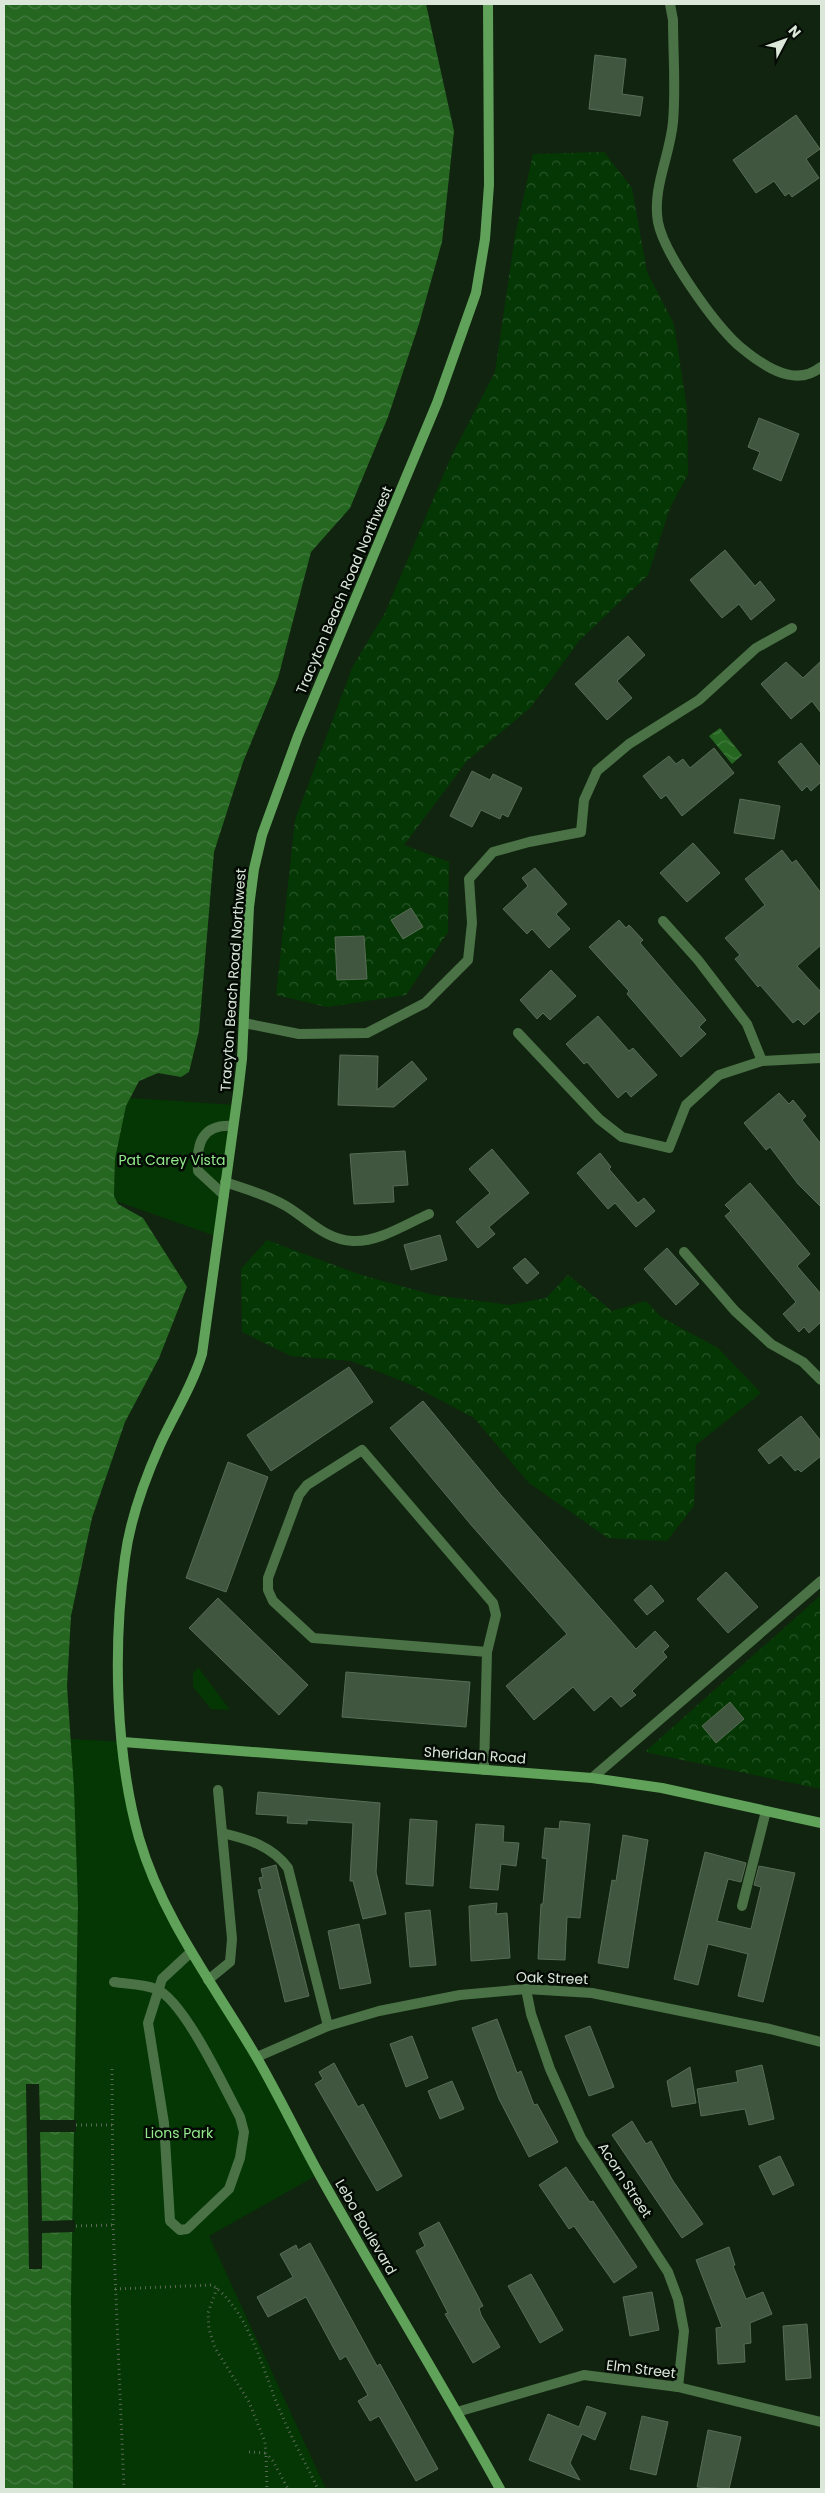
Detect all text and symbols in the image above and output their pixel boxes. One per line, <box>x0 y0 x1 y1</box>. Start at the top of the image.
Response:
north arrow <box>760 15 810 65</box>
text: N <box>784 21 806 42</box>
street label: Tracyton Beach Road Northwest <box>291 483 397 697</box>
street label: Tracyton Beach Road Northwest <box>215 868 251 1092</box>
park label: Pat Carey Vista <box>119 1150 225 1170</box>
street label: Sheridan Road <box>423 1741 527 1769</box>
street label: Oak Street <box>515 1967 589 1989</box>
park label: Lions Park <box>145 2123 214 2143</box>
street label: Acorn Street <box>593 2139 657 2221</box>
street label: Lebo Boulevard <box>330 2175 402 2279</box>
street label: Elm Street <box>605 2355 677 2383</box>

